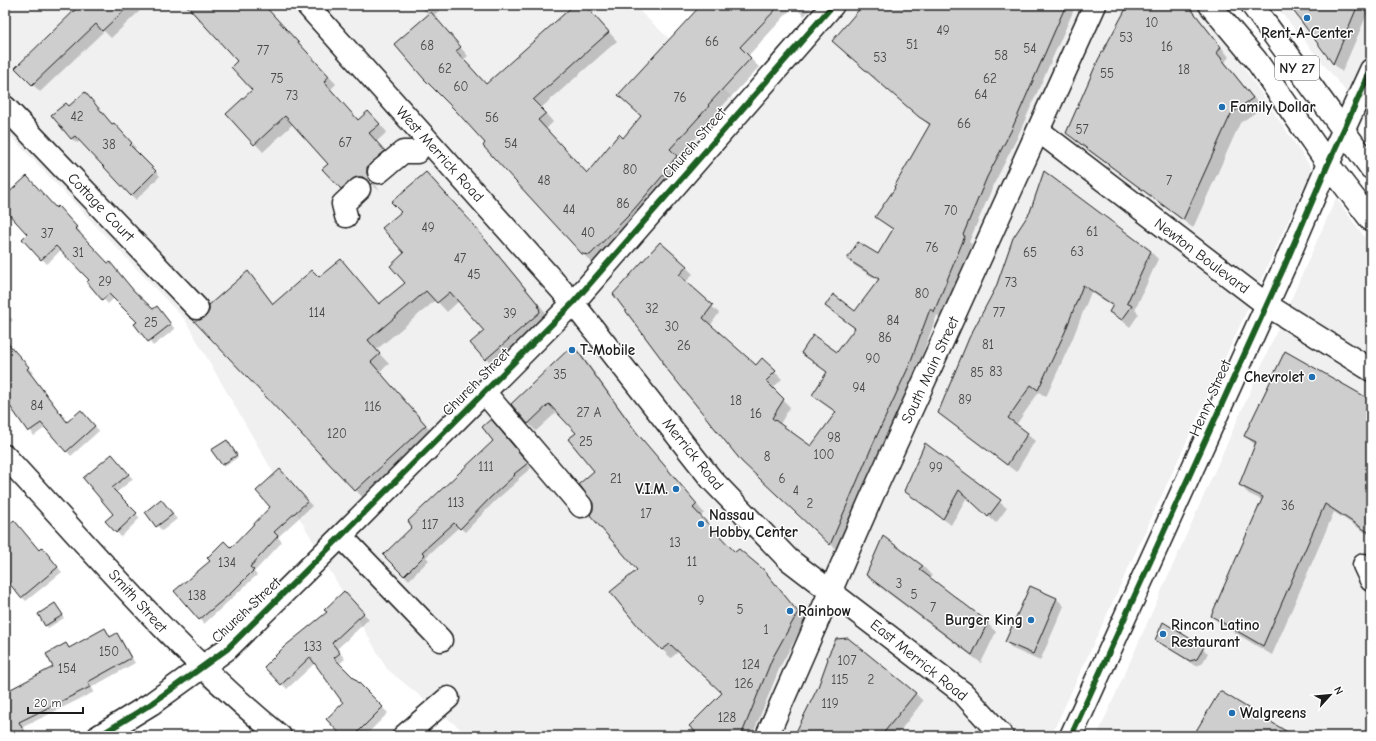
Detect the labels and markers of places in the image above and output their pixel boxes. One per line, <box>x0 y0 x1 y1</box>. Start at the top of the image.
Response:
marker: Rent-A-Center <box>1302 13 1312 23</box>
place label: Rent-A-Center <box>1261 24 1353 42</box>
place label: Family Dollar <box>1230 98 1316 116</box>
marker: Family Dollar <box>1217 102 1227 112</box>
place label: T-Mobile <box>580 341 635 359</box>
marker: T-Mobile <box>567 345 577 355</box>
place label: Chevrolet <box>1244 368 1305 386</box>
marker: Chevrolet <box>1307 372 1317 382</box>
place label: V.I.M. <box>635 480 668 498</box>
marker: V.I.M. <box>671 484 681 494</box>
place label: Nassau Hobby Center <box>709 506 798 541</box>
marker: Nassau Hobby Center <box>696 519 706 529</box>
place label: Rainbow <box>798 602 851 620</box>
marker: Rainbow <box>785 606 795 616</box>
place label: Burger King <box>945 611 1023 629</box>
marker: Burger King <box>1026 615 1036 625</box>
place label: Rincon Latino Restaurant <box>1171 616 1260 651</box>
marker: Rincon Latino Restaurant <box>1158 629 1168 639</box>
place label: Walgreens <box>1240 704 1306 722</box>
marker: Walgreens <box>1227 708 1237 718</box>

